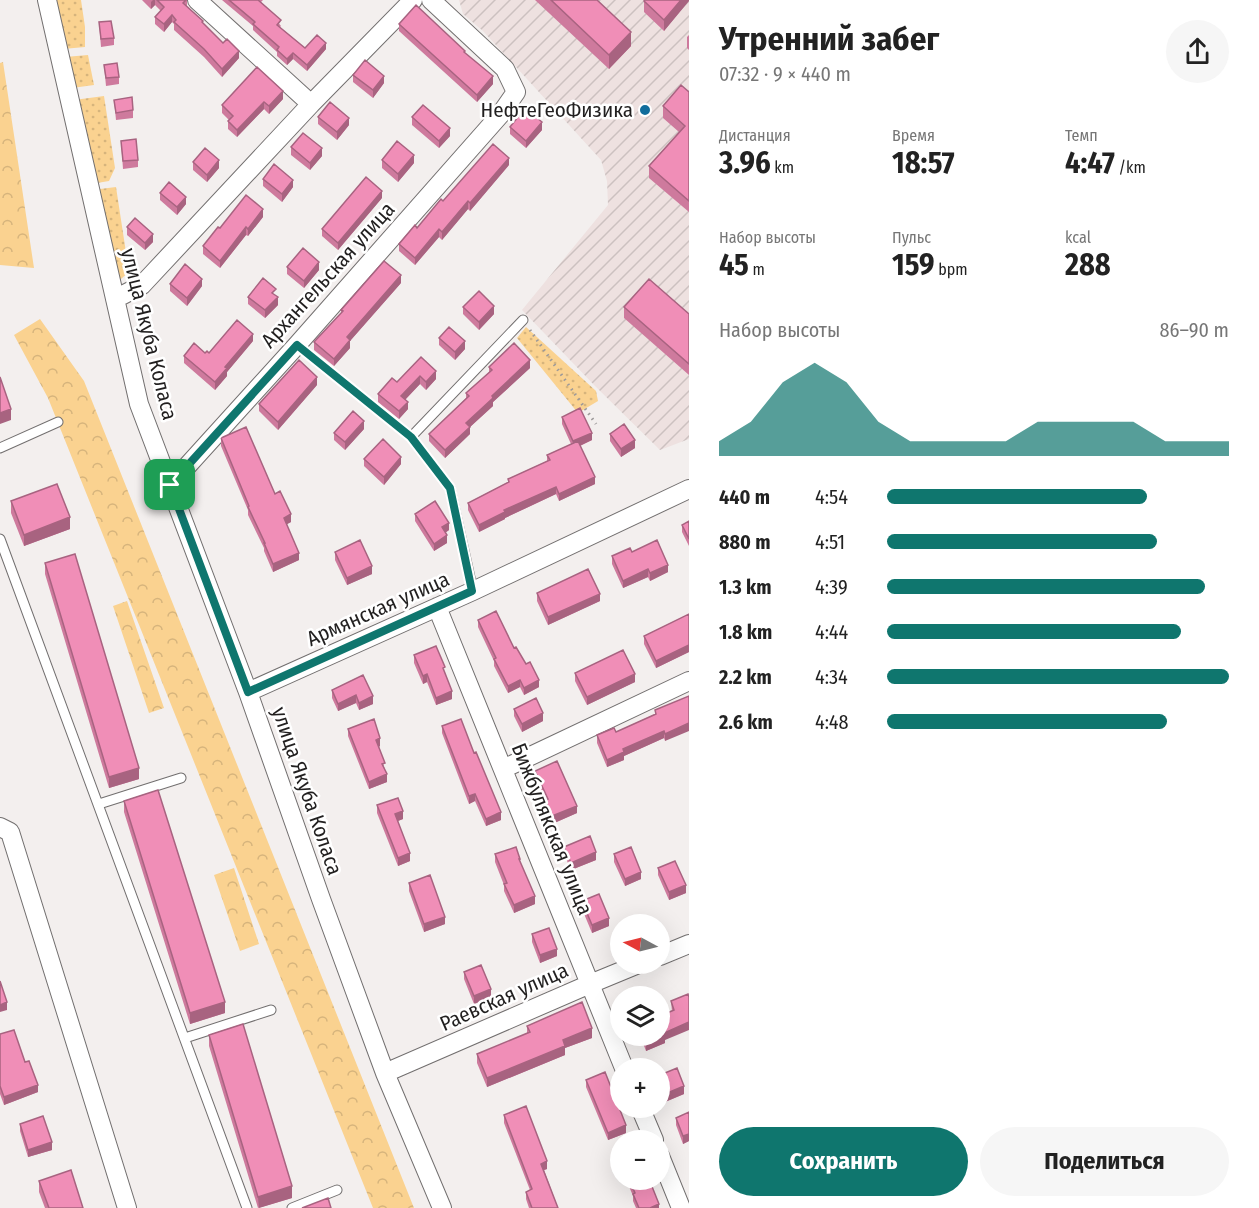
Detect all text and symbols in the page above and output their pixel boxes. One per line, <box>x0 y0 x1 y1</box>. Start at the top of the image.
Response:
text: Утренний забег <box>719 19 939 59</box>
button: share <box>1166 20 1229 83</box>
text: 07:32 · 9 × 440 m <box>719 62 851 86</box>
place label: НефтеГеоФизика <box>480 97 633 123</box>
marker: НефтеГеоФизика <box>638 103 652 117</box>
text: Дистанция <box>719 126 791 145</box>
text: Время <box>892 126 935 145</box>
text: Темп <box>1065 126 1098 145</box>
text: 3.96 <box>719 145 771 181</box>
text: 18:57 <box>892 145 954 181</box>
text: 4:47 <box>1065 145 1115 181</box>
text: km <box>771 158 794 177</box>
text: /km <box>1115 158 1146 177</box>
street label: Архангельская улица <box>256 197 400 353</box>
text: Набор высоты <box>719 228 816 247</box>
text: Пульс <box>892 228 931 247</box>
text: kcal <box>1065 228 1091 247</box>
street label: улица Якуба Коласа <box>115 245 183 423</box>
text: 45 <box>719 247 749 283</box>
text: 159 <box>892 247 934 283</box>
text: 288 <box>1065 247 1111 283</box>
text: m <box>749 260 765 279</box>
text: bpm <box>934 260 968 279</box>
text: Набор высоты <box>719 318 840 342</box>
text: 86–90 m <box>1160 318 1229 342</box>
pin <box>144 459 195 510</box>
icon: arrive <box>153 468 186 501</box>
text: 440 m <box>719 485 770 509</box>
text: 4:54 <box>815 485 848 509</box>
text: 880 m <box>719 530 770 554</box>
text: 4:51 <box>815 530 845 554</box>
street label: Армянская улица <box>303 566 453 652</box>
text: 1.3 km <box>719 575 771 599</box>
text: 4:39 <box>815 575 848 599</box>
text: 1.8 km <box>719 620 772 644</box>
text: 4:44 <box>815 620 848 644</box>
text: 2.2 km <box>719 665 772 689</box>
text: 4:34 <box>815 665 848 689</box>
street label: улица Якуба Коласа <box>266 704 348 878</box>
text: 2.6 km <box>719 710 773 734</box>
text: 4:48 <box>815 710 849 734</box>
street label: Бижбулякская улица <box>506 739 598 919</box>
north arrow <box>610 914 670 974</box>
map controls <box>610 914 670 1190</box>
street label: Раевская улица <box>436 957 572 1037</box>
button: layers <box>610 986 670 1046</box>
button: + <box>610 1058 670 1118</box>
button: Сохранить <box>719 1127 968 1196</box>
button: Поделиться <box>980 1127 1229 1196</box>
button: − <box>610 1130 670 1190</box>

